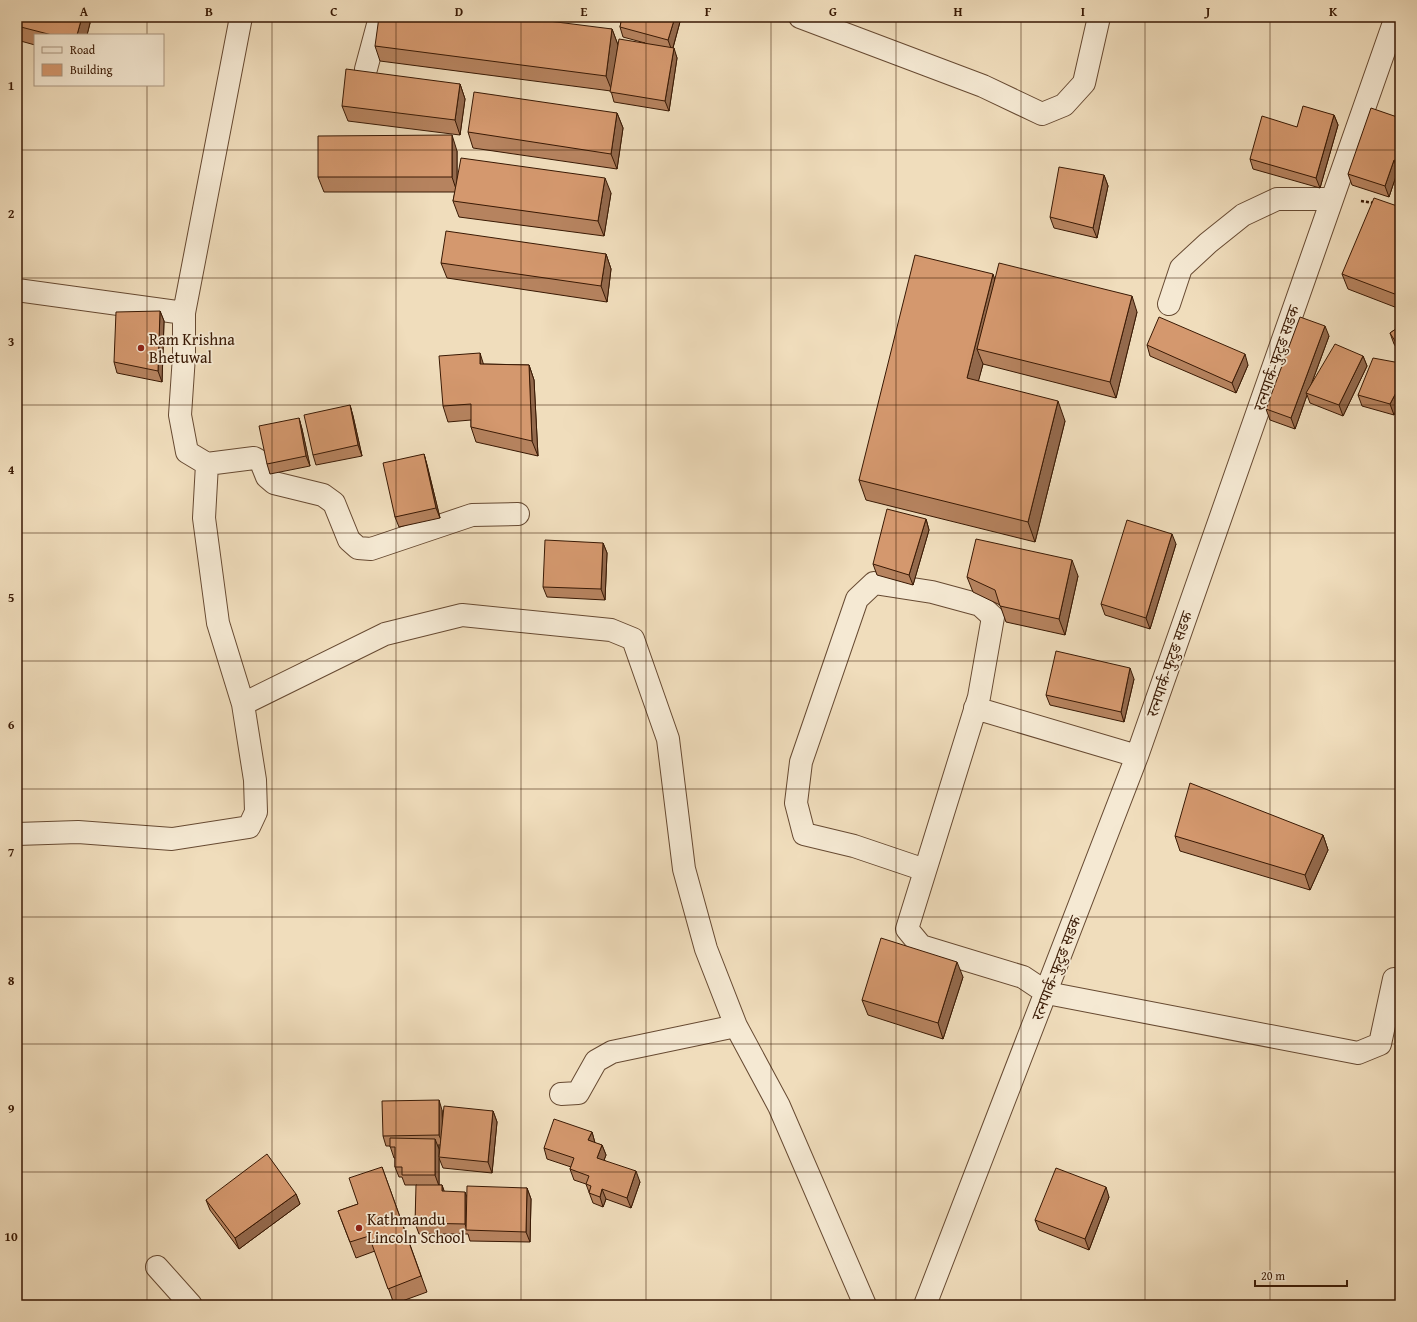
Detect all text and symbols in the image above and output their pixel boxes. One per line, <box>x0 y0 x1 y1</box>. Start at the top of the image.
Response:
text: A <box>80 2 89 21</box>
text: B <box>205 2 213 21</box>
text: C <box>330 2 338 21</box>
text: D <box>455 2 463 21</box>
text: E <box>581 2 588 21</box>
text: F <box>705 2 712 21</box>
text: G <box>829 2 837 21</box>
text: H <box>953 2 963 21</box>
text: I <box>1081 2 1085 21</box>
text: J <box>1204 2 1211 21</box>
text: K <box>1329 2 1338 21</box>
legend <box>34 34 164 86</box>
text: Road <box>70 41 96 58</box>
text: Building <box>70 61 113 78</box>
text: 1 <box>8 76 14 95</box>
text: 2 <box>8 204 15 223</box>
street label: रत्नपार्क-फुटुङ सडक <box>1246 300 1306 415</box>
place label: Ram Krishna Bhetuwal <box>149 327 235 369</box>
text: 3 <box>8 332 14 351</box>
marker: Ram Krishna Bhetuwal <box>136 343 146 353</box>
text: 4 <box>8 460 15 479</box>
text: 5 <box>8 588 15 607</box>
street label: रत्नपार्क-फुटुङ सडक <box>1139 606 1199 721</box>
text: 6 <box>8 715 15 734</box>
text: 7 <box>8 843 15 862</box>
street label: रत्नपार्क-फुटुङ सडक <box>1025 911 1088 1025</box>
text: 8 <box>8 971 15 990</box>
text: 9 <box>8 1099 15 1118</box>
place label: Kathmandu Lincoln School <box>367 1207 466 1249</box>
marker: Kathmandu Lincoln School <box>354 1223 364 1233</box>
text: 10 <box>4 1227 18 1246</box>
scale bar <box>1255 1262 1347 1288</box>
text: 20 m <box>1261 1267 1285 1284</box>

